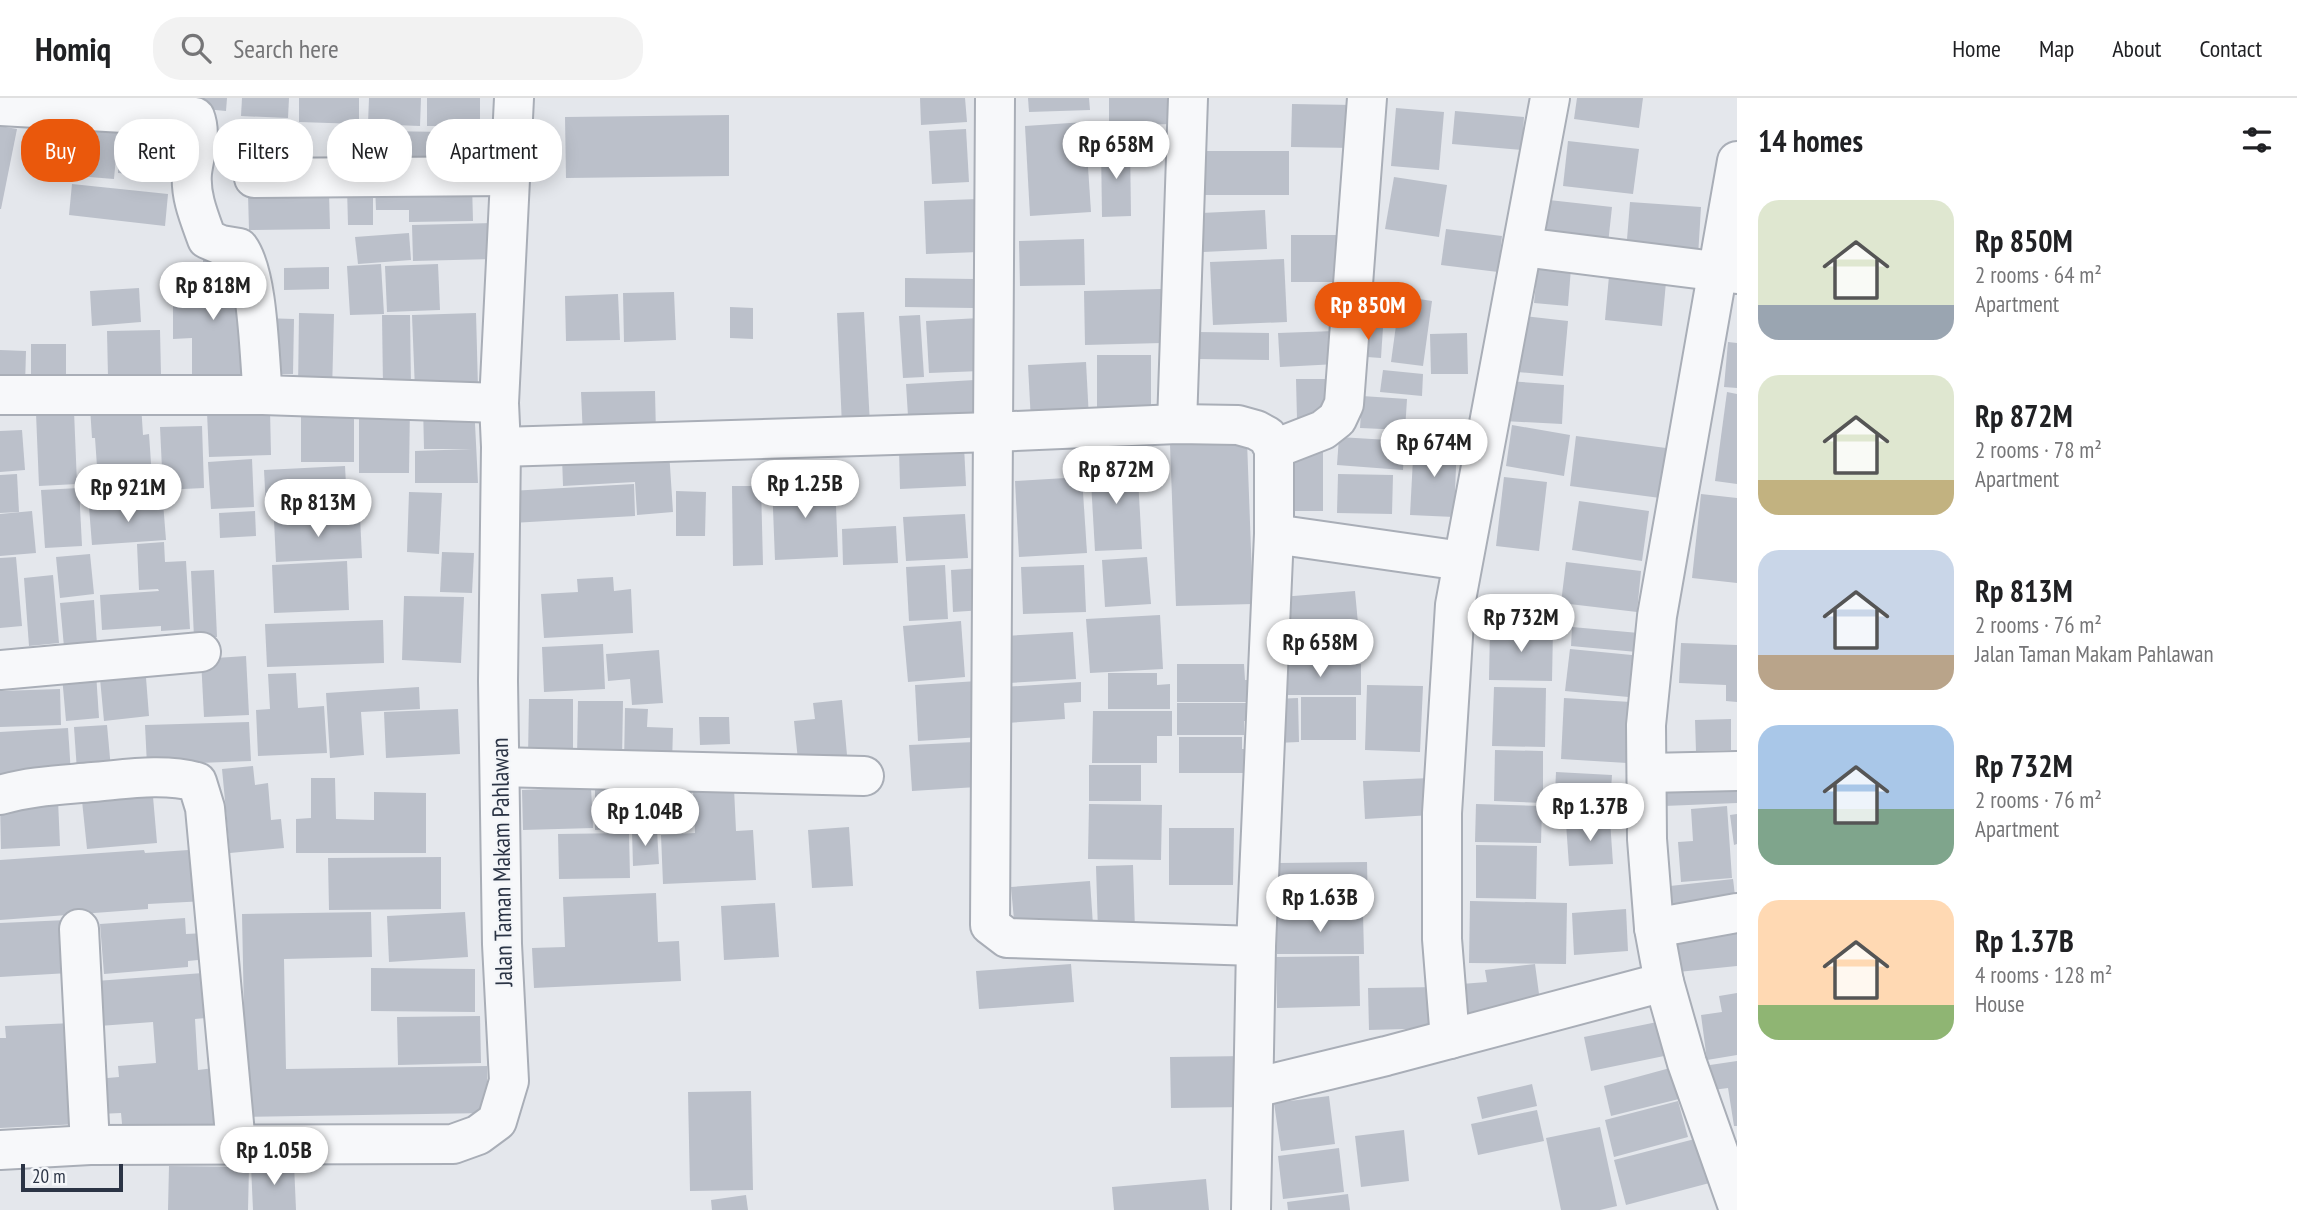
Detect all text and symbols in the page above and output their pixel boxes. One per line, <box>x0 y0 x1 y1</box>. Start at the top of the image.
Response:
search box <box>153 17 643 80</box>
text: Homiq <box>35 27 111 70</box>
icon: search <box>177 29 215 67</box>
text: Search here <box>233 32 339 65</box>
text: Home <box>1952 33 2001 64</box>
text: Map <box>2039 33 2074 64</box>
text: About <box>2112 33 2161 64</box>
text: Contact <box>2199 33 2262 64</box>
chip: Buy <box>21 119 100 182</box>
chip: Rent <box>114 119 199 182</box>
chip: Filters <box>213 119 313 182</box>
chip: New <box>327 119 412 182</box>
chip: Apartment <box>426 119 562 182</box>
text: 14 homes <box>1758 121 1863 160</box>
icon: filters <box>2238 121 2276 159</box>
pin: Rp 658M <box>1051 122 1181 181</box>
text: Rp 658M <box>1079 129 1153 158</box>
text: Rp 850M <box>1975 221 2073 260</box>
icon: home <box>1814 228 1898 312</box>
text: 2 rooms · 64 m² <box>1975 260 2102 289</box>
pin: Rp 818M <box>148 262 278 322</box>
text: Rp 818M <box>176 270 250 299</box>
pin: Rp 850M <box>1303 282 1433 342</box>
text: Apartment <box>1975 289 2059 318</box>
text: Rp 850M <box>1331 290 1405 319</box>
text: Rp 872M <box>1975 396 2073 435</box>
icon: home <box>1814 403 1898 487</box>
pin: Rp 674M <box>1369 420 1499 479</box>
text: Rp 674M <box>1397 427 1471 456</box>
text: 2 rooms · 78 m² <box>1975 435 2102 464</box>
pin: Rp 872M <box>1051 446 1181 506</box>
text: Rp 872M <box>1079 454 1153 483</box>
pin: Rp 1.25B <box>733 460 877 520</box>
pin: Rp 921M <box>63 464 193 524</box>
text: Apartment <box>1975 464 2059 493</box>
text: Rp 1.25B <box>767 468 843 497</box>
text: Rp 921M <box>91 472 165 501</box>
pin: Rp 813M <box>253 480 383 539</box>
text: Rp 813M <box>281 487 355 516</box>
text: Rp 813M <box>1975 571 2073 610</box>
icon: home <box>1814 578 1898 662</box>
pin: Rp 732M <box>1456 594 1586 654</box>
text: Rp 732M <box>1484 602 1558 631</box>
text: 2 rooms · 76 m² <box>1975 610 2102 639</box>
pin: Rp 658M <box>1255 620 1385 679</box>
text: Rp 658M <box>1283 627 1357 656</box>
text: Jalan Taman Makam Pahlawan <box>1975 639 2214 668</box>
street label: Jalan Taman Makam Pahlawan <box>484 737 519 988</box>
text: Rp 732M <box>1975 746 2073 785</box>
icon: home <box>1814 753 1898 837</box>
pin: Rp 1.37B <box>1518 784 1662 843</box>
text: 2 rooms · 76 m² <box>1975 785 2102 814</box>
pin: Rp 1.04B <box>573 788 717 848</box>
text: Rp 1.37B <box>1552 791 1628 820</box>
text: Rp 1.04B <box>607 796 683 825</box>
text: Apartment <box>1975 814 2059 843</box>
pin: Rp 1.63B <box>1248 874 1392 934</box>
text: Rp 1.63B <box>1282 882 1358 911</box>
text: Rp 1.37B <box>1975 921 2074 960</box>
icon: home <box>1814 928 1898 1012</box>
text: 4 rooms · 128 m² <box>1975 960 2112 989</box>
text: House <box>1975 989 2025 1018</box>
pin: Rp 1.05B <box>202 1128 346 1187</box>
text: Rp 1.05B <box>236 1135 312 1164</box>
scale bar <box>21 1161 122 1193</box>
text: 20 m <box>32 1164 66 1188</box>

